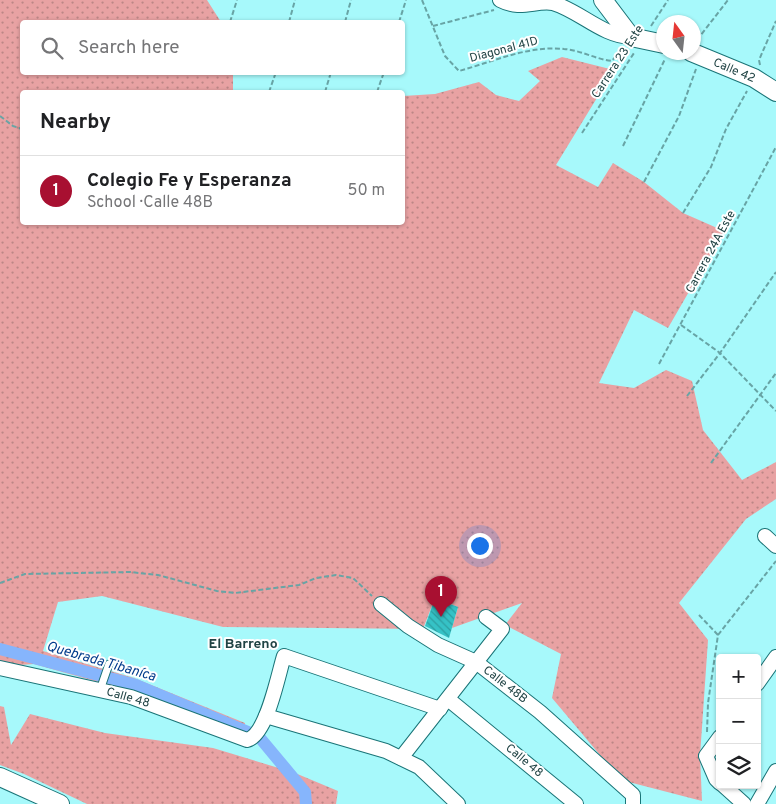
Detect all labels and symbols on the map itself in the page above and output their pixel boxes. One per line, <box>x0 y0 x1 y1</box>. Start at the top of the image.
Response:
north arrow <box>656 15 701 60</box>
street label: Carrera 23 Este <box>588 22 648 102</box>
street label: Diagonal 41D <box>468 33 540 67</box>
street label: Calle 42 <box>710 55 758 87</box>
street label: Carrera 24A Este <box>682 208 740 296</box>
your location <box>467 533 493 559</box>
pin: 1 <box>425 576 457 617</box>
district label: El Barreno <box>208 636 278 653</box>
water label: Quebrada Tibaníca <box>44 638 158 686</box>
street label: Calle 48B <box>479 663 531 707</box>
street label: Calle 48 <box>104 684 152 712</box>
street label: Calle 48 <box>502 741 546 781</box>

